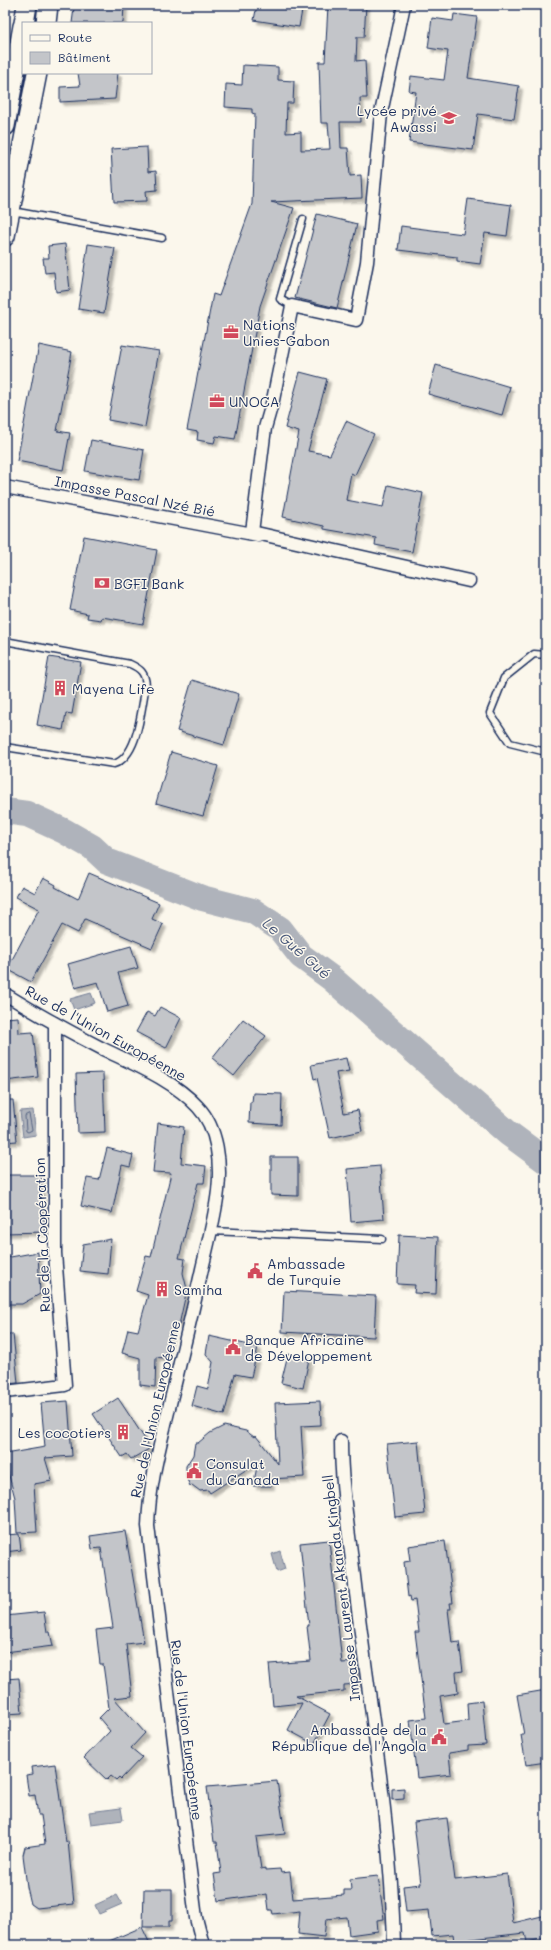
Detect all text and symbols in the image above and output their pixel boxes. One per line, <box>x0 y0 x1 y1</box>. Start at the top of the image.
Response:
legend <box>22 22 152 74</box>
text: Route <box>58 29 92 45</box>
text: Bâtiment <box>58 49 111 65</box>
place label: Lycée privé Awassi <box>357 101 437 136</box>
school or university icon: Lycée privé Awassi <box>440 109 458 127</box>
place label: Nations Unies-Gabon <box>243 315 330 350</box>
office icon: Nations Unies-Gabon <box>222 323 240 341</box>
office icon: UNOCA <box>208 392 226 410</box>
place label: UNOCA <box>229 392 279 411</box>
street label: Impasse Pascal Nzé Bié <box>53 471 217 521</box>
bank icon: BGFI Bank <box>93 574 111 592</box>
place label: BGFI Bank <box>114 574 184 593</box>
building icon: Mayena Life <box>51 679 69 697</box>
place label: Mayena Life <box>72 679 155 698</box>
water label: Le Gué Gué <box>259 913 335 983</box>
street label: Rue de l'Union Européenne <box>22 981 190 1085</box>
street label: Rue de la Coopération <box>30 1157 54 1313</box>
place label: Ambassade de Turquie <box>267 1254 345 1289</box>
public building icon: Ambassade de Turquie <box>246 1262 264 1280</box>
building icon: Samiha <box>153 1280 171 1298</box>
place label: Samiha <box>174 1280 223 1299</box>
street label: Rue de l'Union Européenne <box>125 1318 185 1500</box>
place label: Banque Africaine de Développement <box>245 1330 372 1365</box>
public building icon: Banque Africaine de Développement <box>224 1338 242 1356</box>
place label: Les cocotiers <box>18 1423 111 1442</box>
building icon: Les cocotiers <box>114 1423 132 1441</box>
place label: Consulat du Canada <box>206 1454 280 1489</box>
public building icon: Consulat du Canada <box>185 1462 203 1480</box>
street label: Impasse Laurent Akanda Kingbell <box>318 1474 364 1702</box>
street label: Rue de l'Union Européenne <box>167 1639 207 1821</box>
place label: Ambassade de la République de l'Angola <box>272 1720 427 1755</box>
public building icon: Ambassade de la République de l'Angola <box>430 1728 448 1746</box>

